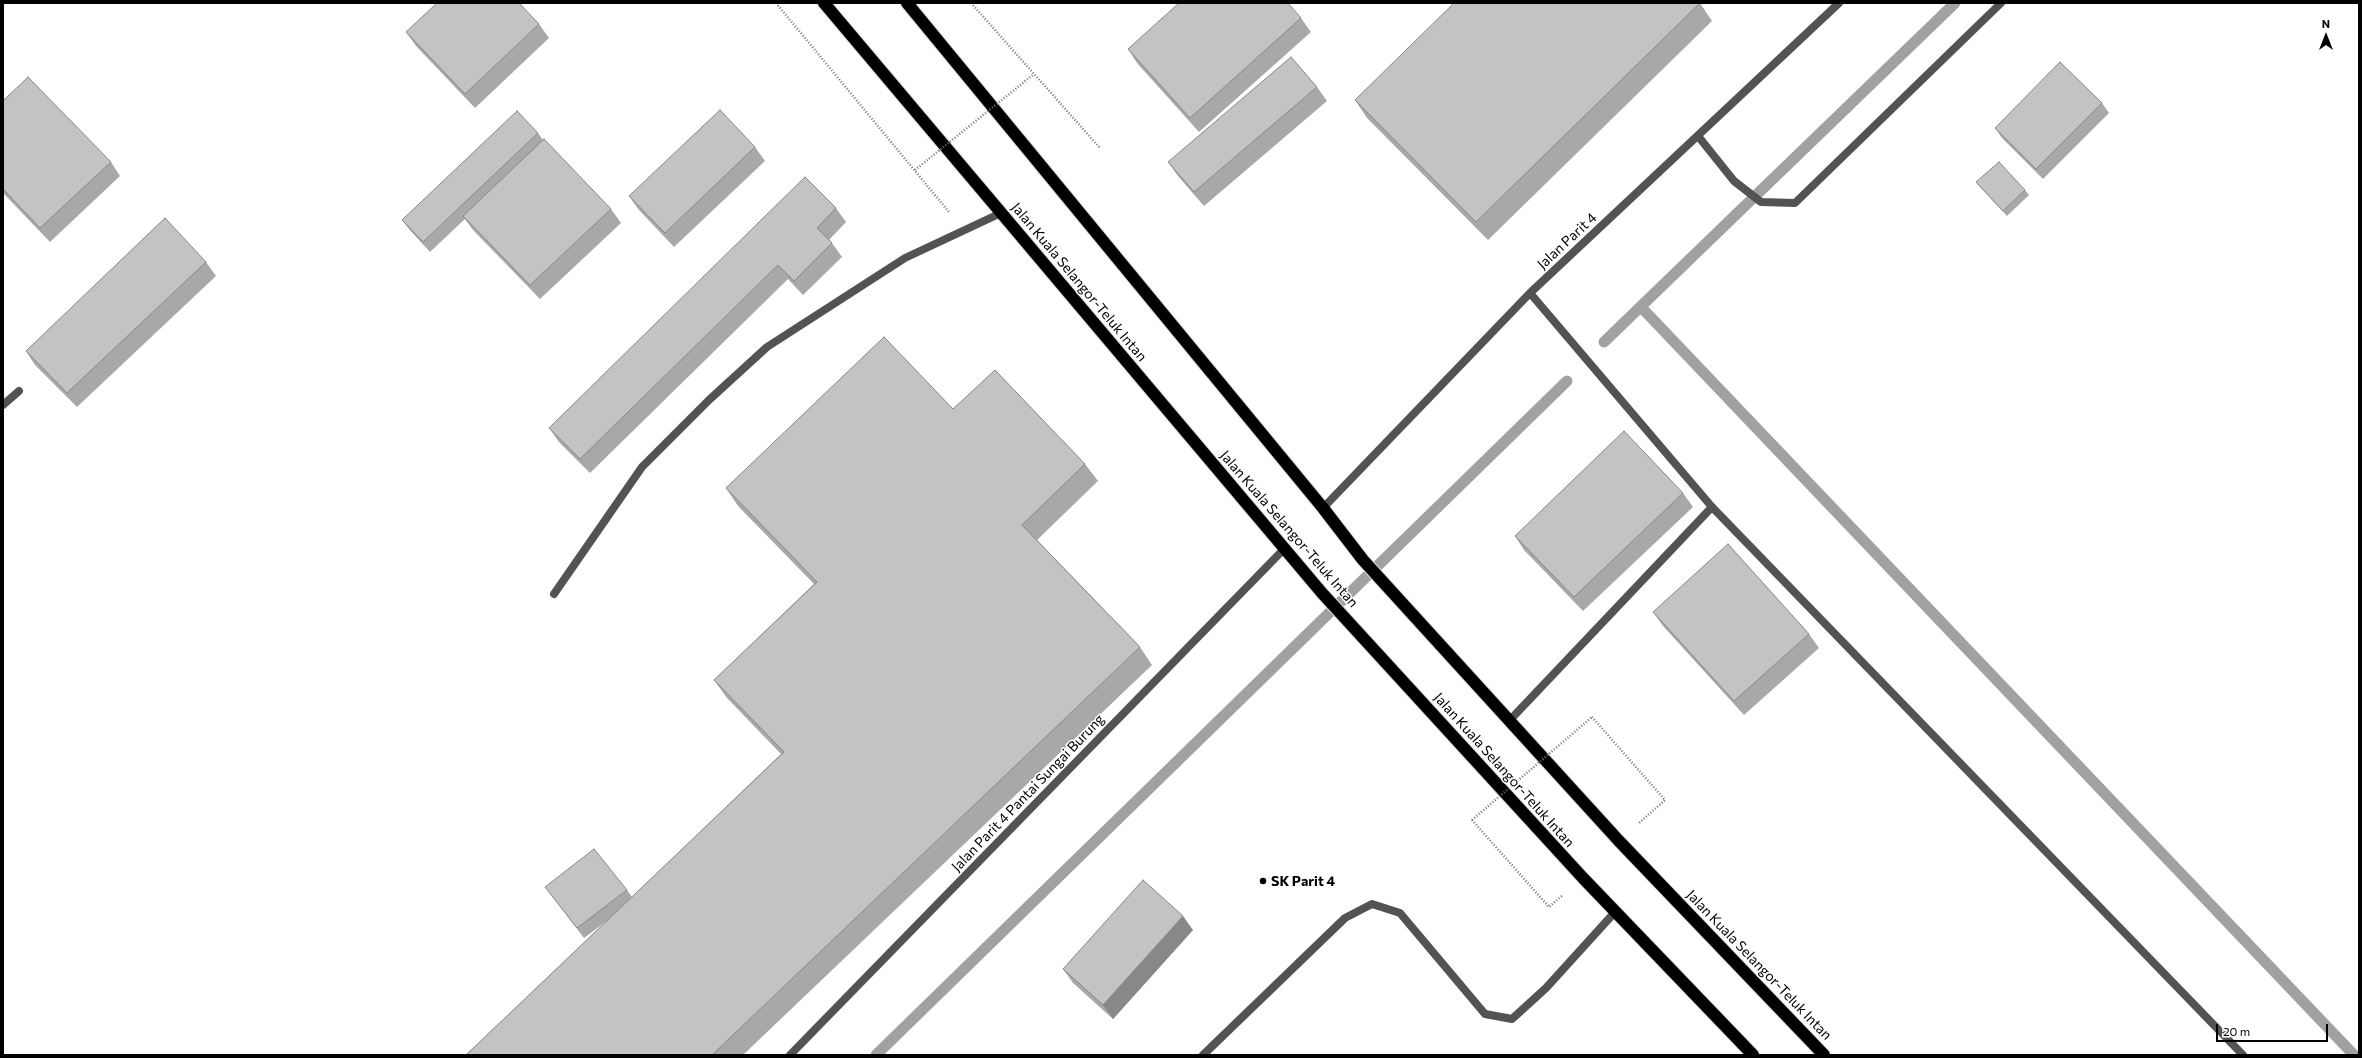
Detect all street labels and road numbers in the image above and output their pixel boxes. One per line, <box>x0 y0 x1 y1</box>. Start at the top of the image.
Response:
street label: Jalan Kuala Selangor-Teluk Intan <box>1008 199 1150 365</box>
street label: Jalan Parit 4 <box>1534 209 1600 273</box>
street label: Jalan Kuala Selangor-Teluk Intan <box>1216 447 1362 611</box>
street label: Jalan Kuala Selangor-Teluk Intan <box>1430 689 1578 851</box>
street label: Jalan Parit 4 Pantai Sungai Burung <box>948 711 1108 875</box>
street label: Jalan Kuala Selangor-Teluk Intan <box>1683 887 1835 1043</box>

